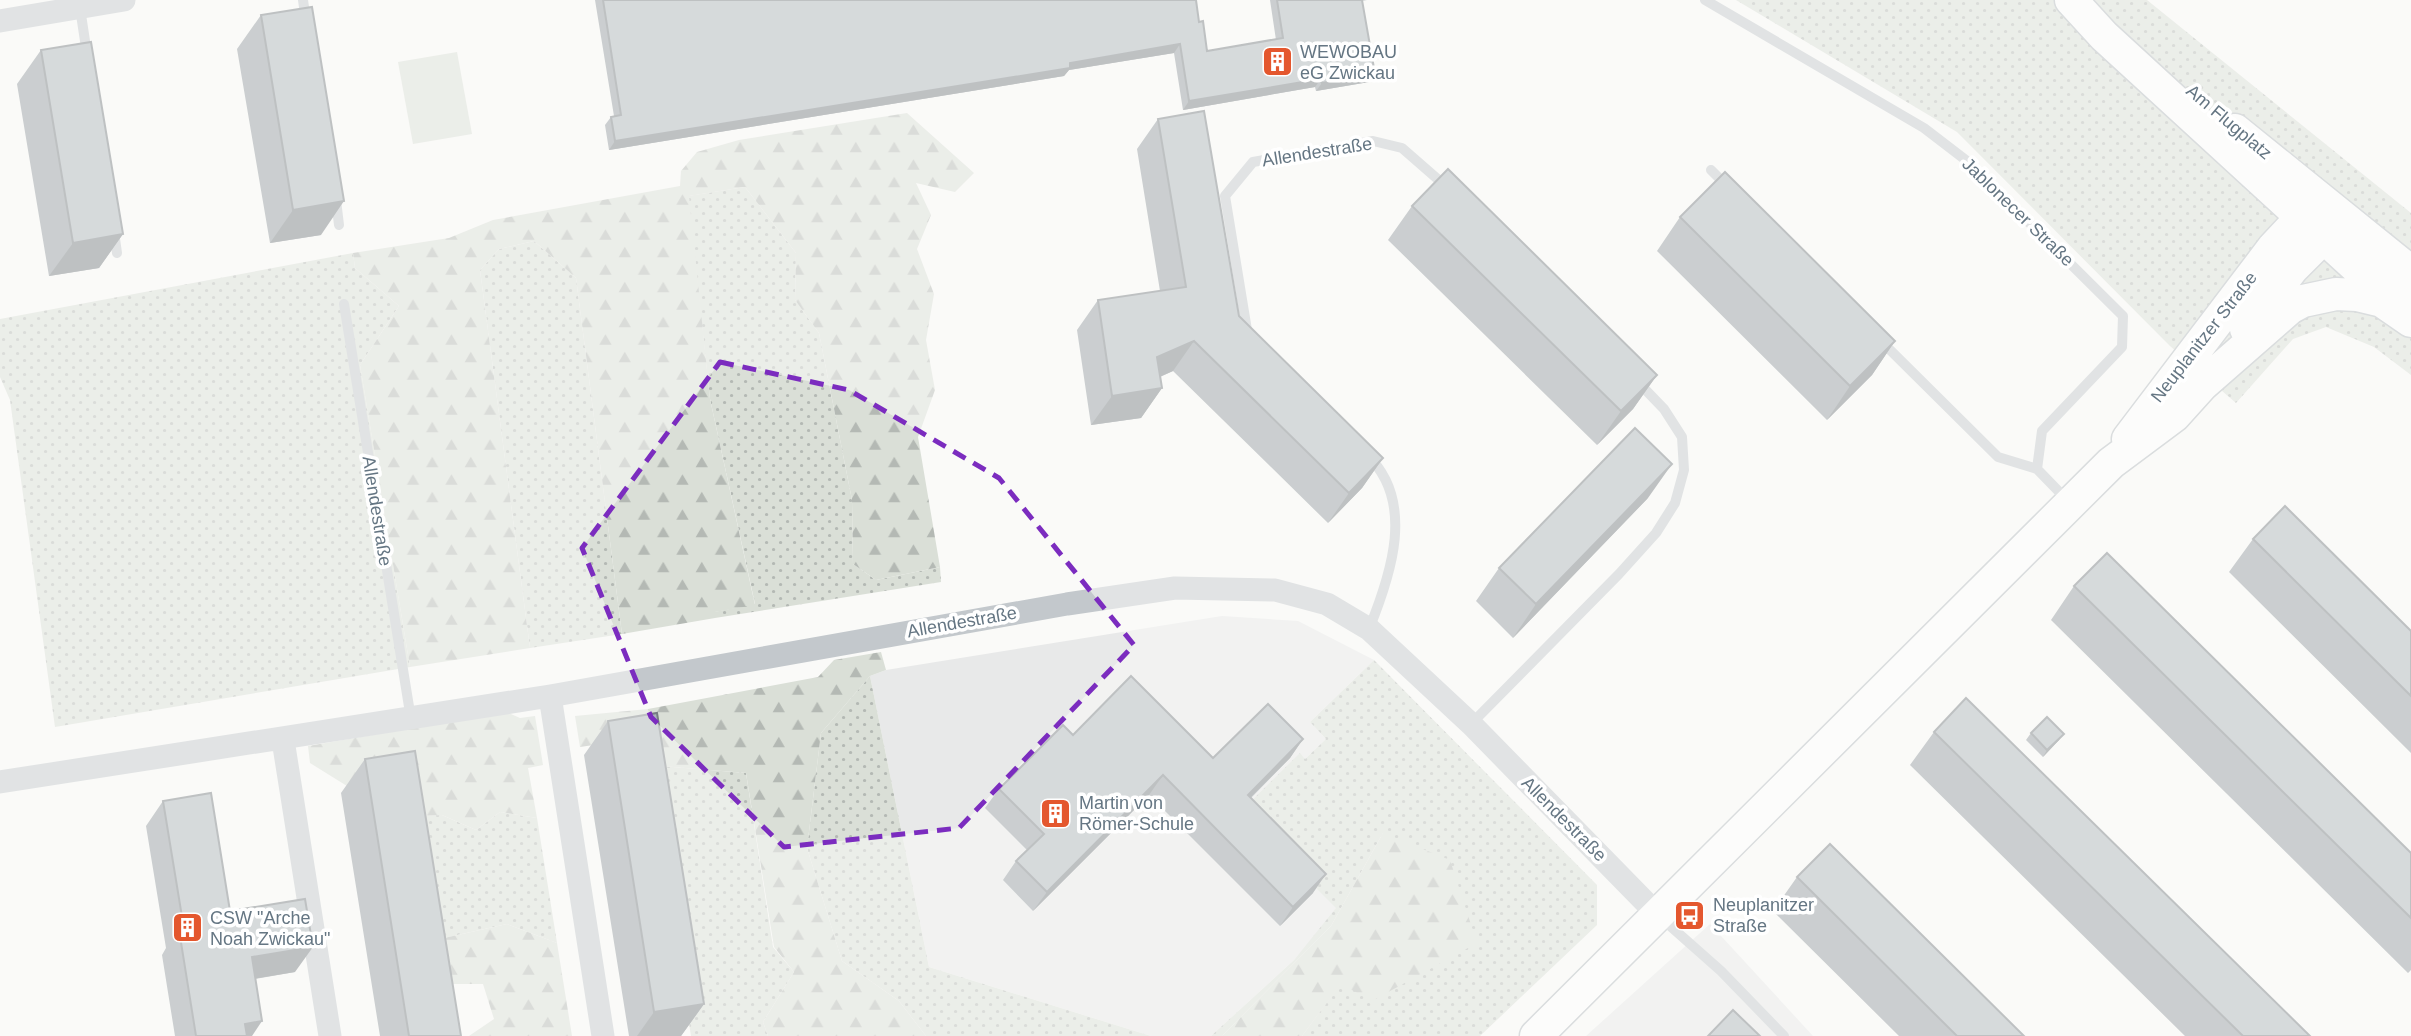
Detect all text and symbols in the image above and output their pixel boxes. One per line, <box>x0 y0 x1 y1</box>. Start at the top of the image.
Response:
place label: WEWOBAU eG Zwickau <box>1300 42 1397 83</box>
building icon: WEWOBAU eG Zwickau <box>1260 45 1294 79</box>
street label: Am Flugplatz <box>2182 81 2276 163</box>
street label: Allendestraße <box>1261 133 1373 171</box>
street label: Jablonecer Straße <box>1958 154 2078 270</box>
street label: Neuplanitzer Straße <box>2147 268 2261 406</box>
street label: Allendestraße <box>358 455 396 567</box>
street label: Allendestraße <box>906 603 1018 641</box>
street label: Allendestraße <box>1518 773 1610 865</box>
place label: Martin von Römer-Schule <box>1079 793 1194 834</box>
building icon: Martin von Römer-Schule <box>1039 796 1073 830</box>
place label: Neuplanitzer Straße <box>1713 895 1814 936</box>
bus stop icon: Neuplanitzer Straße <box>1673 898 1707 932</box>
place label: CSW "Arche Noah Zwickau" <box>210 908 330 949</box>
building icon: CSW "Arche Noah Zwickau" <box>170 911 204 945</box>

